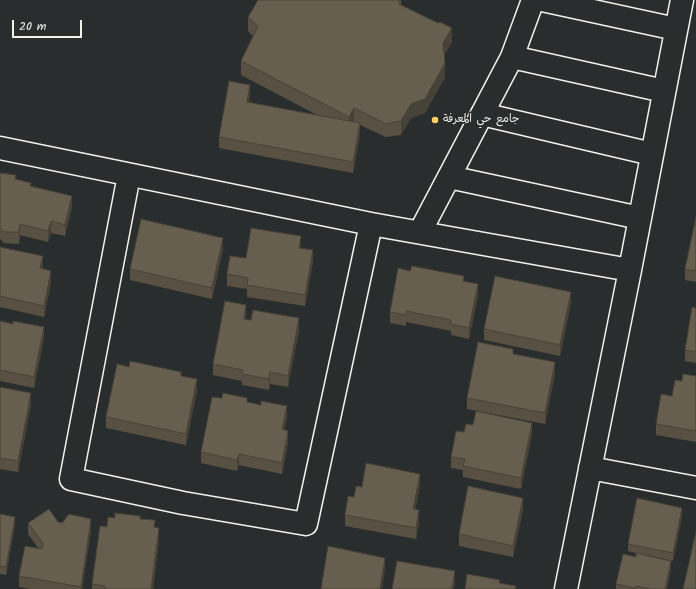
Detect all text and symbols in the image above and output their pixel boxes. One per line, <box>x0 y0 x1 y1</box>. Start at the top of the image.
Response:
scale bar <box>14 12 84 38</box>
text: 20 m <box>19 17 46 36</box>
place label: جامع حي المعرفة <box>443 113 519 127</box>
marker: جامع حي المعرفة <box>430 115 440 125</box>

